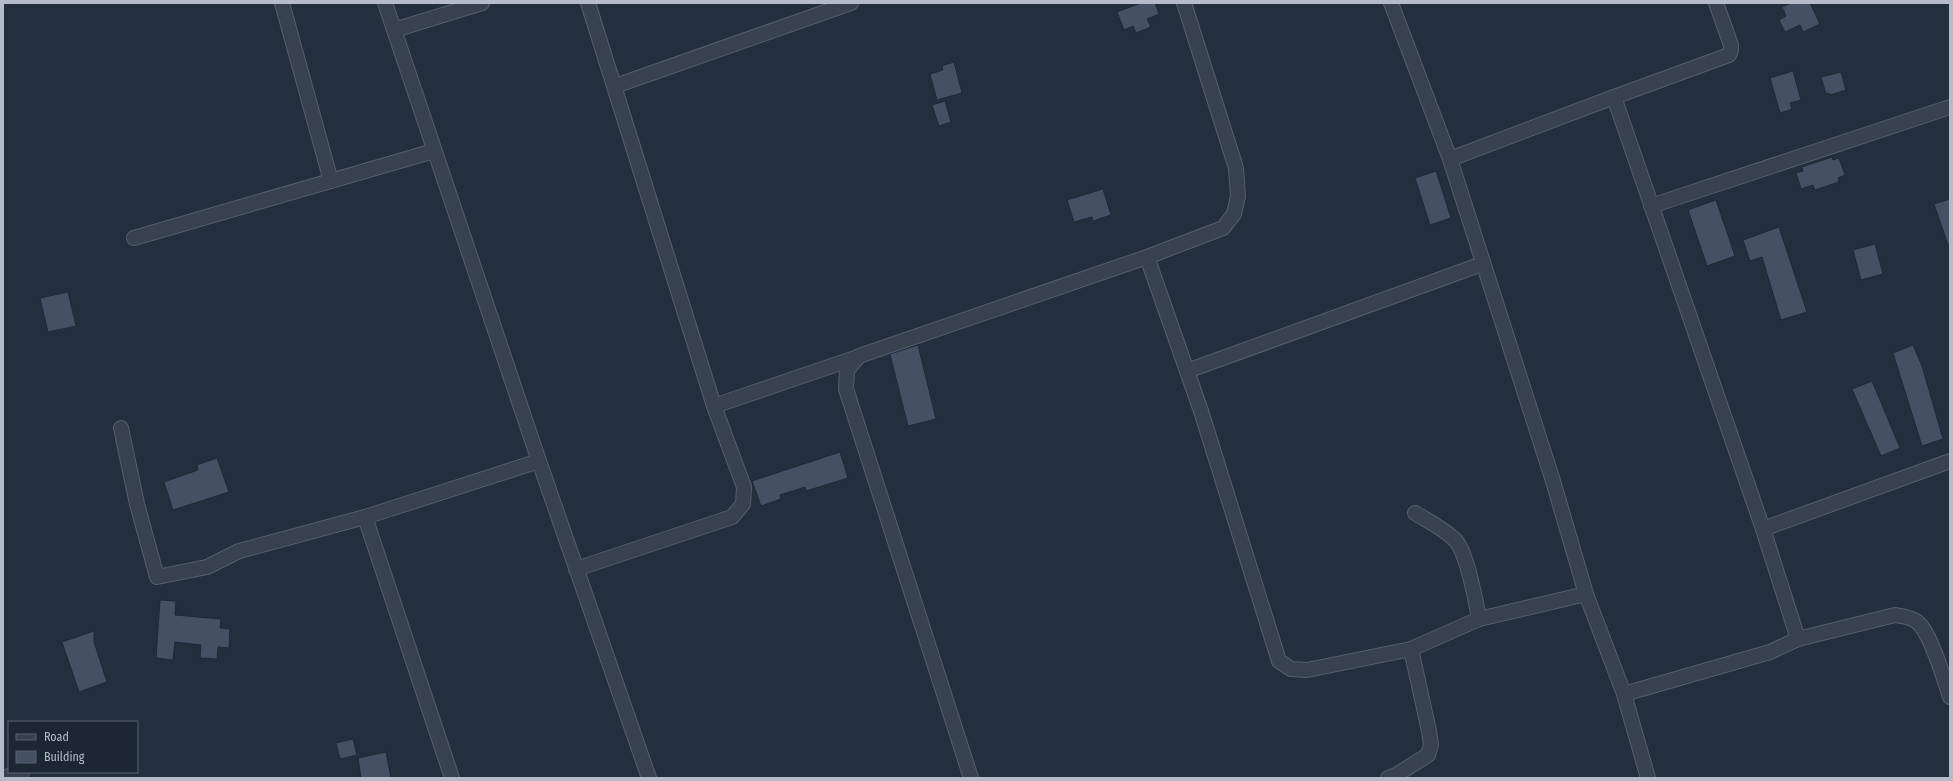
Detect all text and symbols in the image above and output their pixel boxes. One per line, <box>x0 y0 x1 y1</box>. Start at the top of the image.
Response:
legend <box>8 721 138 773</box>
text: Road <box>44 730 69 744</box>
text: Building <box>44 750 85 764</box>

